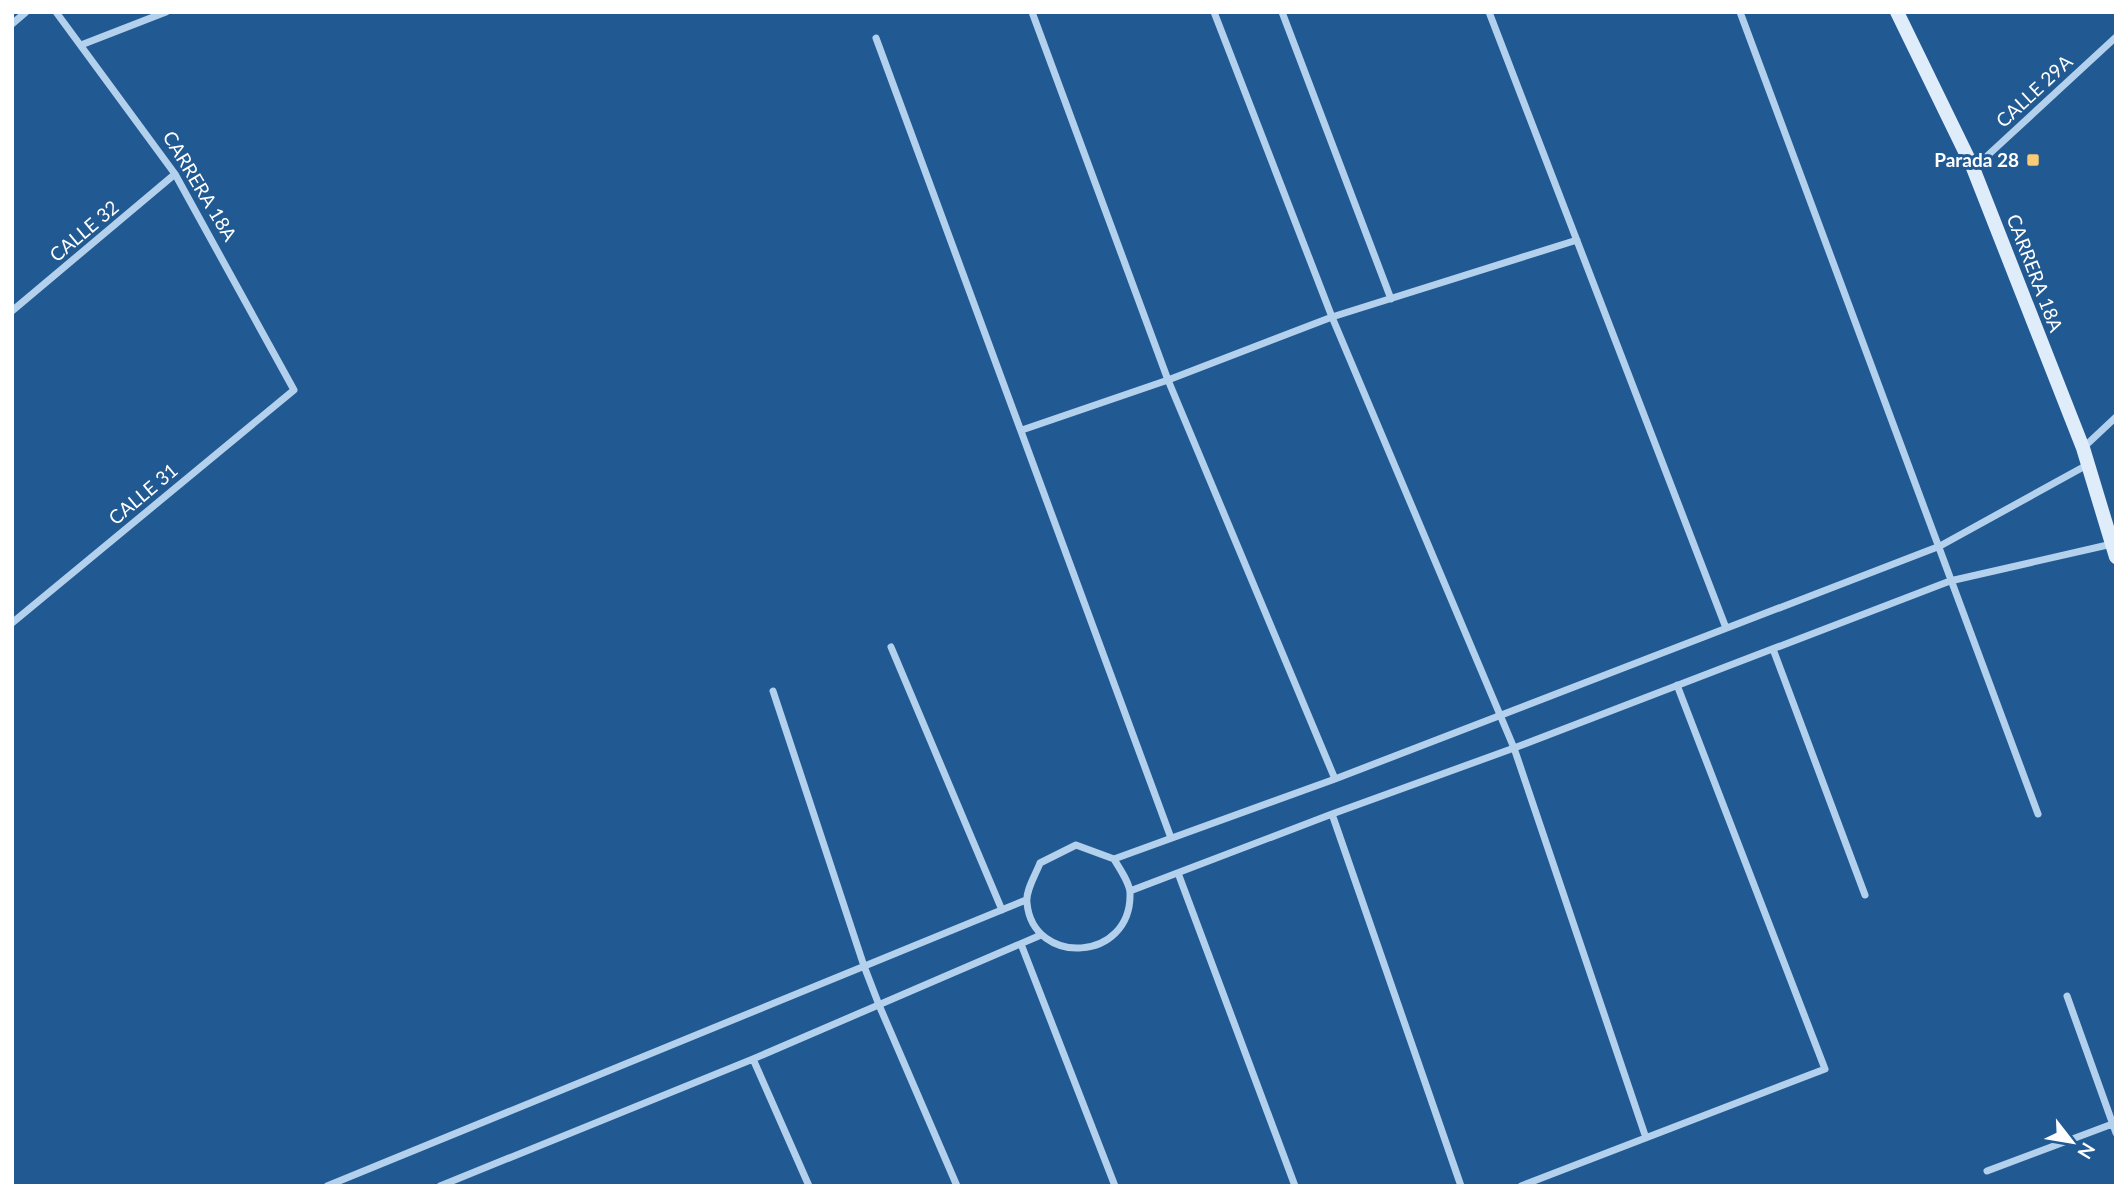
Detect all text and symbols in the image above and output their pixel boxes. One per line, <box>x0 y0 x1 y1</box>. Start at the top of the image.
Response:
street label: CALLE 29A <box>1991 49 2077 132</box>
street label: CARRERA 18A <box>159 127 242 245</box>
place label: Parada 28 <box>1934 148 2019 171</box>
marker: Parada 28 <box>2025 152 2041 168</box>
street label: CALLE 32 <box>45 195 123 266</box>
street label: CARRERA 18A <box>2002 211 2069 335</box>
street label: CALLE 31 <box>104 458 182 529</box>
north arrow <box>2037 1107 2107 1177</box>
text: N <box>2073 1139 2101 1163</box>

